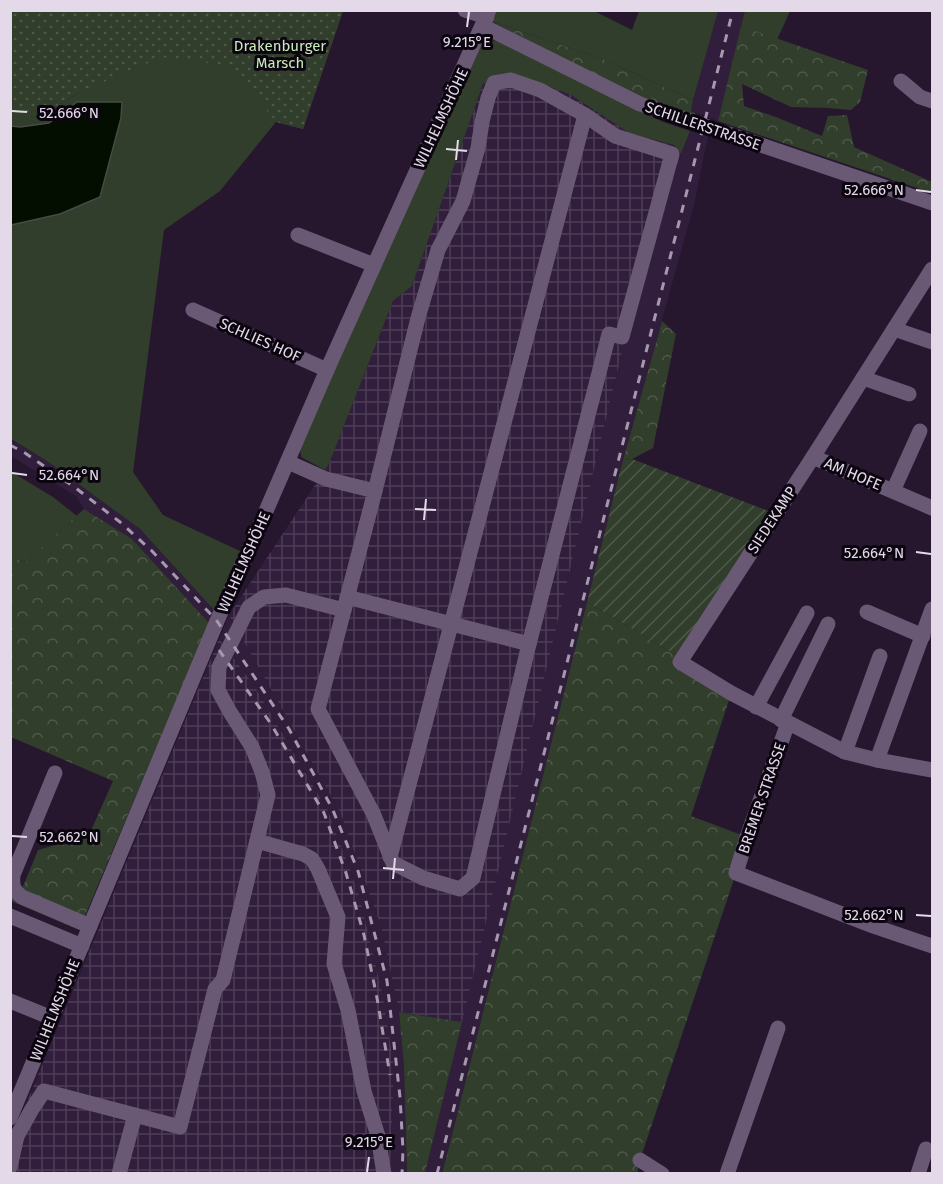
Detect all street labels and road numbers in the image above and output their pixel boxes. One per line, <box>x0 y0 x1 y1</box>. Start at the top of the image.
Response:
street label: WILHELMSHÖHE <box>410 65 472 171</box>
street label: SCHILLERSTRASSE <box>643 98 763 154</box>
street label: SCHLIES HOF <box>217 314 303 366</box>
street label: AM HOFE <box>822 454 884 494</box>
street label: SIEDEKAMP <box>744 483 800 557</box>
street label: WILHELMSHÖHE <box>214 509 274 615</box>
street label: BREMER STRASSE <box>735 740 789 856</box>
street label: WILHELMSHÖHE <box>26 956 84 1064</box>

